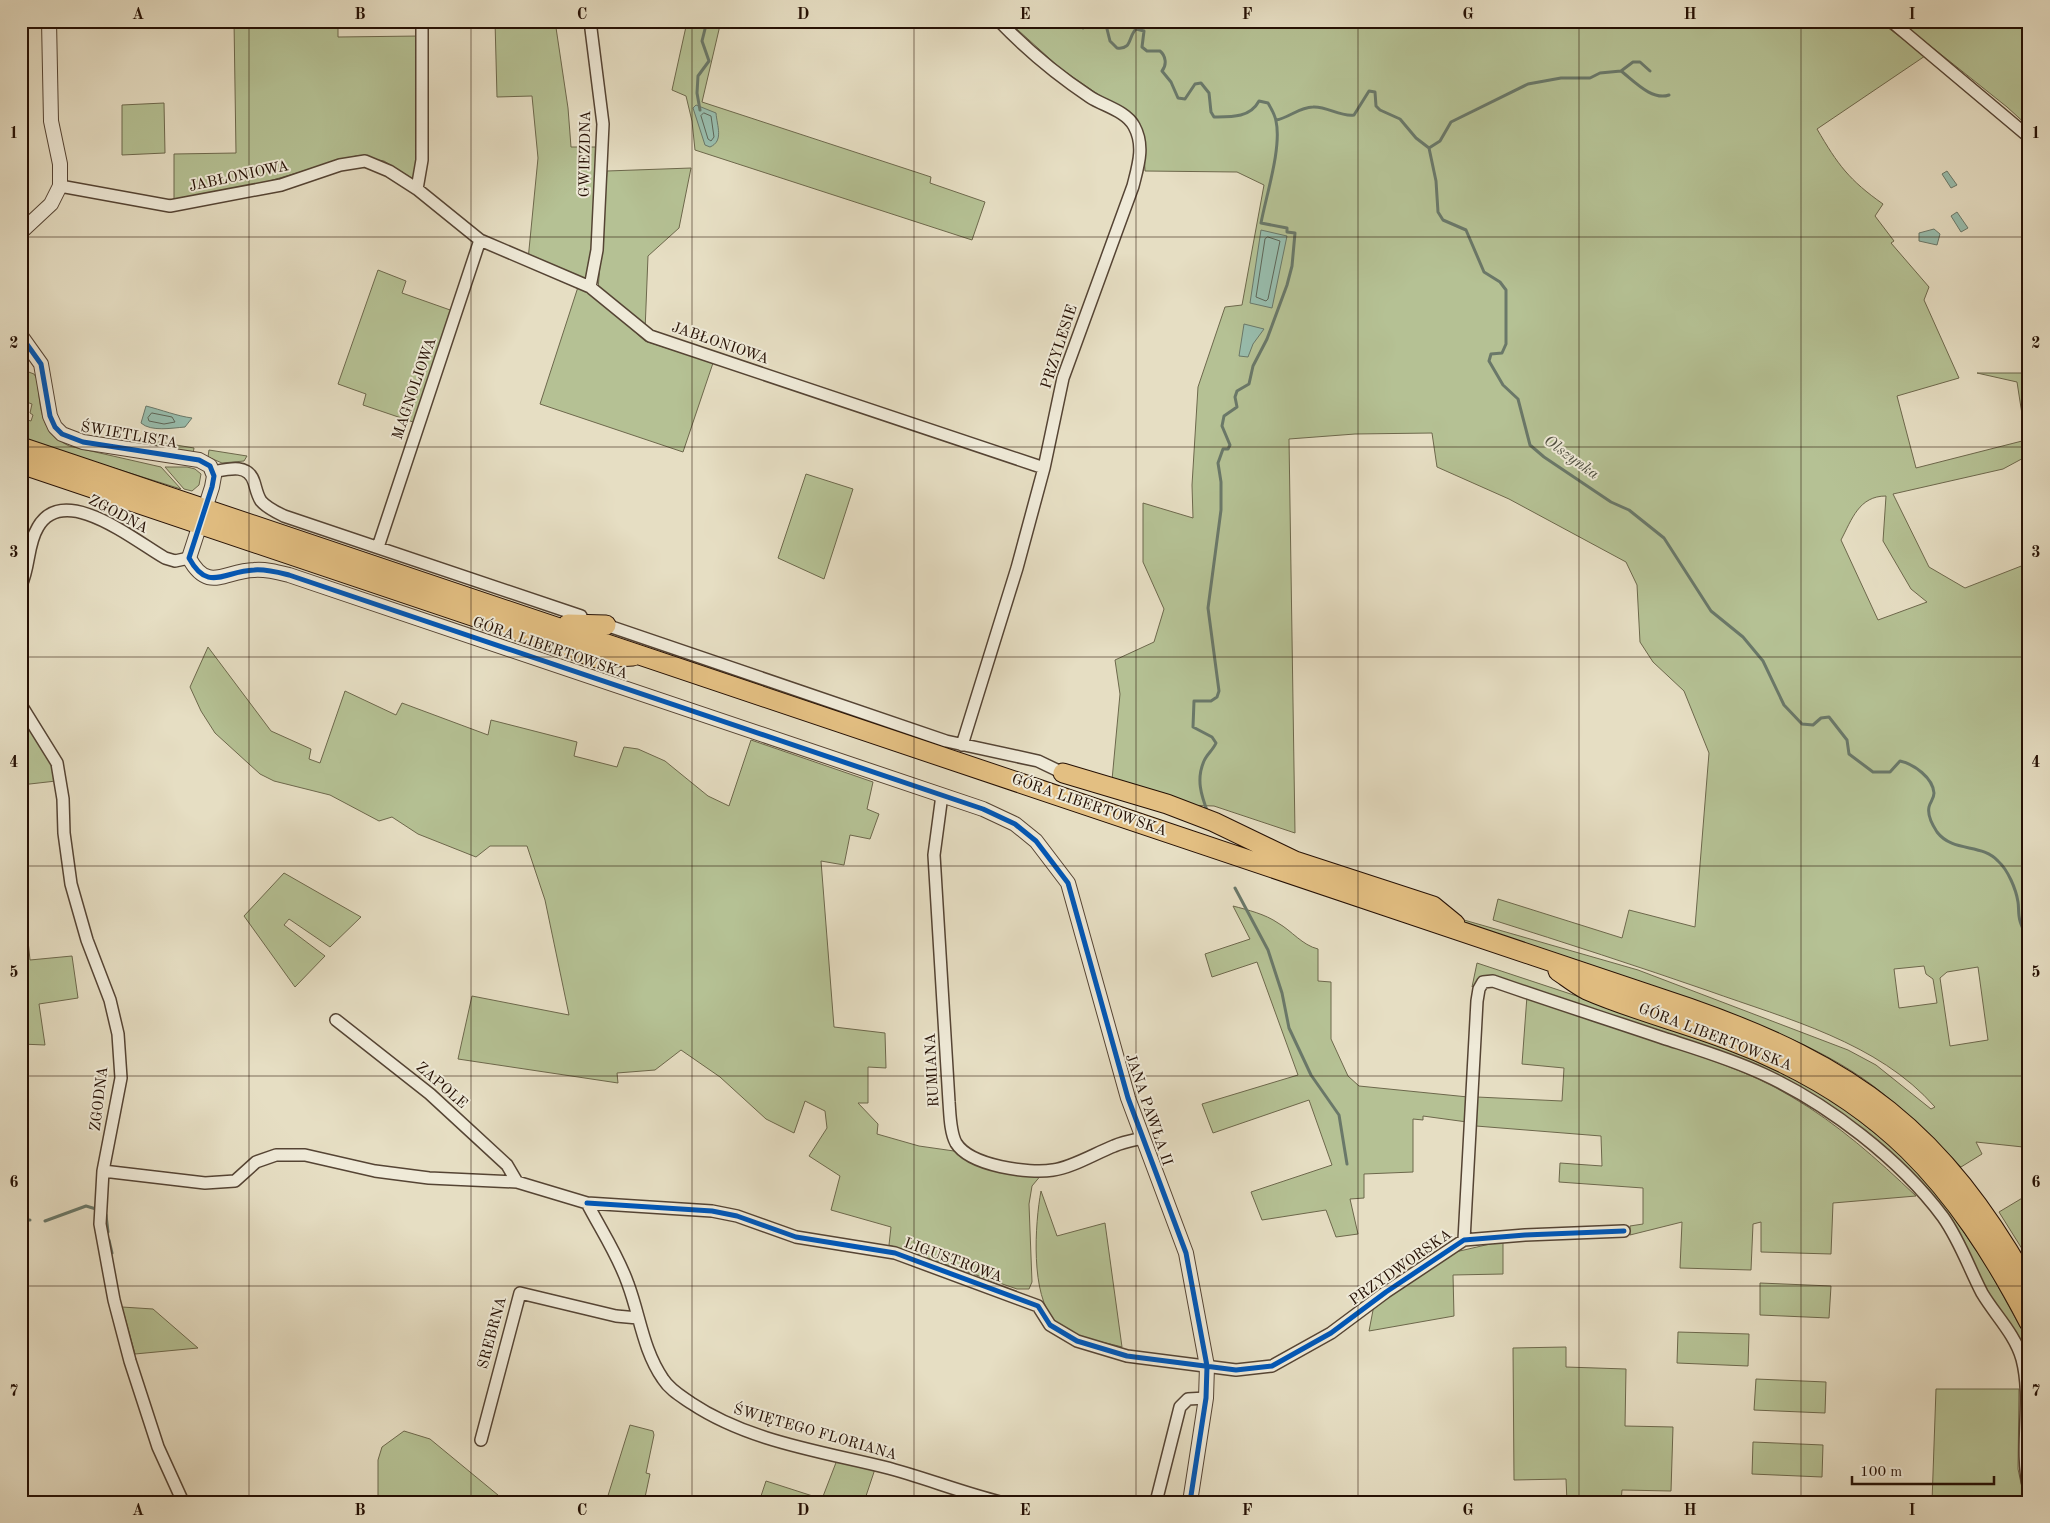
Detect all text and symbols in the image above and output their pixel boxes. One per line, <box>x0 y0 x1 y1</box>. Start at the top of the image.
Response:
text: A <box>132 7 144 23</box>
text: B <box>354 7 366 23</box>
text: C <box>577 7 587 23</box>
text: D <box>797 7 809 23</box>
text: E <box>1019 7 1031 23</box>
text: F <box>1242 7 1253 23</box>
text: G <box>1462 7 1474 23</box>
text: H <box>1683 7 1697 23</box>
text: I <box>1908 7 1916 23</box>
street label: GWIEZDNA <box>578 110 594 198</box>
text: 1 <box>9 126 19 142</box>
text: 1 <box>2031 126 2041 142</box>
street label: JABŁONIOWA <box>188 159 291 195</box>
street label: PRZYLESIE <box>1039 303 1081 391</box>
street label: JABŁONIOWA <box>669 320 771 368</box>
text: 2 <box>9 336 19 352</box>
street label: MAGNOLIOWA <box>391 336 440 442</box>
text: 2 <box>2031 336 2041 352</box>
street label: ŚWIETLISTA <box>79 416 180 452</box>
water label: Olszynka <box>1541 433 1602 483</box>
street label: ZGODNA <box>86 493 151 537</box>
text: 3 <box>9 545 19 561</box>
text: 3 <box>2031 545 2041 561</box>
street label: GÓRA LIBERTOWSKA <box>470 612 631 683</box>
text: 4 <box>9 755 19 771</box>
text: 4 <box>2031 755 2041 771</box>
street label: GÓRA LIBERTOWSKA <box>1009 769 1170 840</box>
text: 5 <box>9 965 19 981</box>
text: 5 <box>2031 965 2041 981</box>
street label: GÓRA LIBERTOWSKA <box>1636 998 1796 1074</box>
street label: RUMIANA <box>924 1032 942 1108</box>
street label: JANA PAWŁA II <box>1122 1052 1174 1168</box>
street label: ZAPOLE <box>413 1060 469 1112</box>
street label: ZGODNA <box>89 1065 111 1132</box>
text: 6 <box>9 1175 19 1191</box>
text: 6 <box>2031 1175 2041 1191</box>
street label: PRZYDWORSKA <box>1347 1227 1455 1309</box>
street label: LIGUSTROWA <box>902 1236 1005 1286</box>
street label: SREBRNA <box>476 1295 510 1371</box>
text: 7 <box>9 1384 19 1400</box>
text: 7 <box>2031 1384 2041 1400</box>
street label: ŚWIĘTEGO FLORIANA <box>731 1399 900 1464</box>
scale bar <box>1852 1453 1995 1485</box>
text: 100 m <box>1860 1465 1902 1480</box>
text: A <box>132 1503 144 1519</box>
text: B <box>354 1503 366 1519</box>
text: C <box>577 1503 587 1519</box>
text: D <box>797 1503 809 1519</box>
text: E <box>1019 1503 1031 1519</box>
text: F <box>1242 1503 1253 1519</box>
text: G <box>1462 1503 1474 1519</box>
text: H <box>1683 1503 1697 1519</box>
text: I <box>1908 1503 1916 1519</box>

